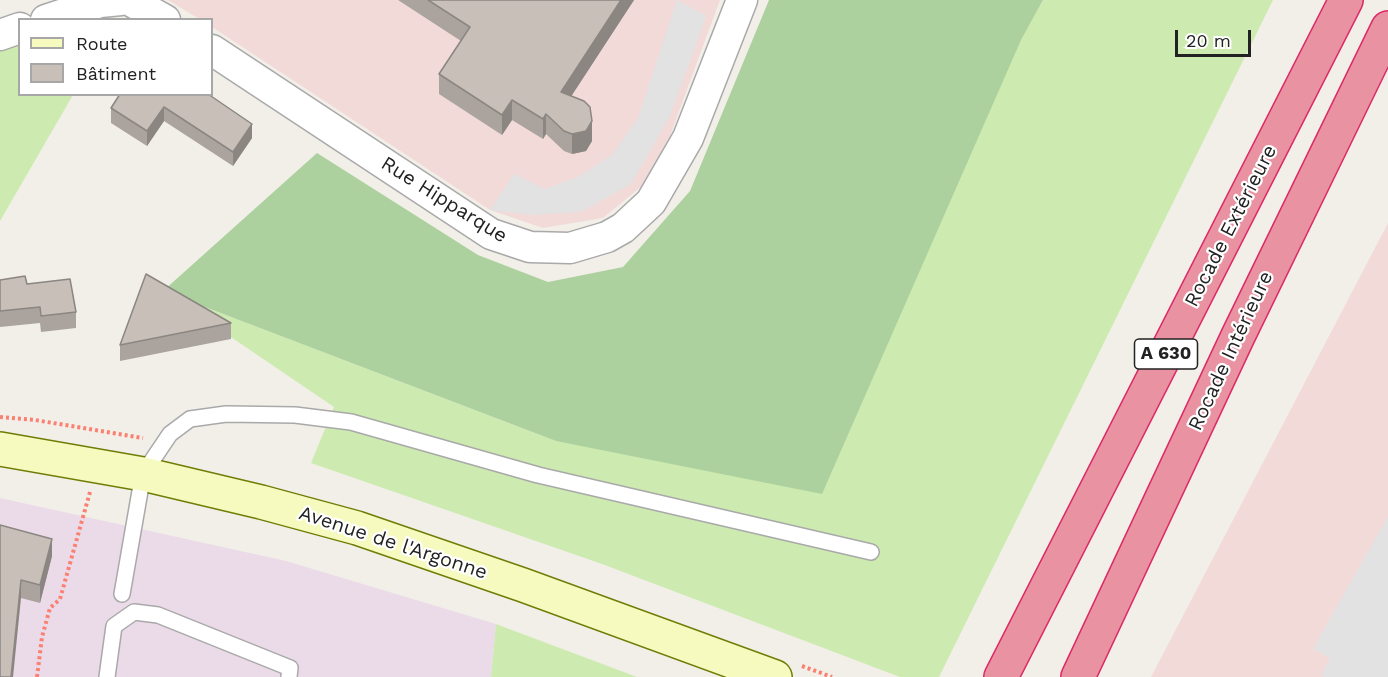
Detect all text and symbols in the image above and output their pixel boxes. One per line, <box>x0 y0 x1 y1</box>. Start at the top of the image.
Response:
legend <box>18 18 213 96</box>
scale bar <box>1178 18 1254 56</box>
text: 20 m <box>1186 30 1231 51</box>
text: Route <box>76 33 128 54</box>
text: Bâtiment <box>76 63 156 84</box>
street label: Rocade Extérieure <box>1180 141 1282 311</box>
street label: Rue Hipparque <box>376 152 512 248</box>
street label: Rocade Intérieure <box>1184 267 1278 435</box>
road number: A 630 <box>1134 339 1198 369</box>
street label: Avenue de l'Argonne <box>296 501 490 585</box>

